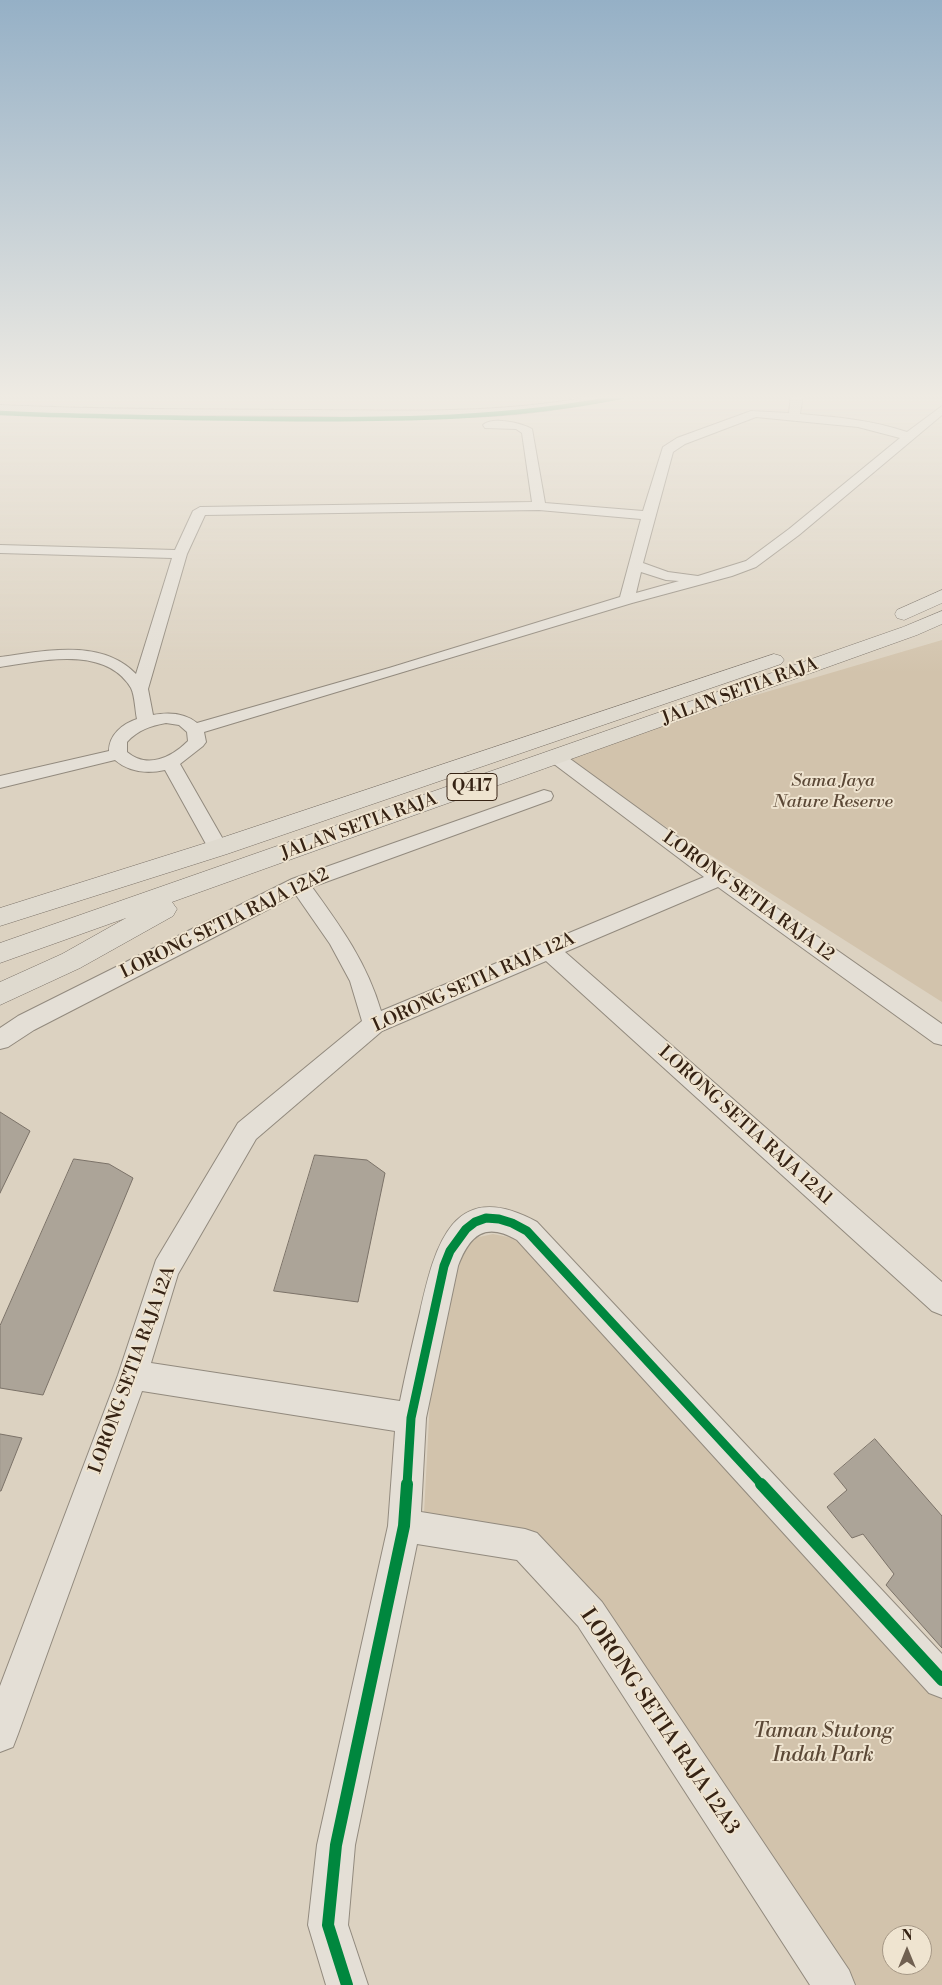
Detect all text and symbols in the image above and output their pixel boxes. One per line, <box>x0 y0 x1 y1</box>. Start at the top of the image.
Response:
street label: JALAN SETIA RAJA <box>659 654 821 730</box>
park label: Sama Jaya Nature Reserve <box>773 771 893 814</box>
road number: Q417 <box>447 774 497 800</box>
street label: JALAN SETIA RAJA <box>278 789 440 865</box>
street label: LORONG SETIA RAJA 12 <box>658 828 838 966</box>
street label: LORONG SETIA RAJA 12A2 <box>117 864 333 984</box>
street label: LORONG SETIA RAJA 12A <box>370 929 578 1037</box>
street label: LORONG SETIA RAJA 12A1 <box>654 1042 836 1210</box>
street label: LORONG SETIA RAJA 12A <box>85 1263 181 1477</box>
street label: LORONG SETIA RAJA 12A3 <box>574 1604 744 1840</box>
park label: Taman Stutong Indah Park <box>753 1719 893 1769</box>
north arrow <box>882 1925 932 1975</box>
text: N <box>901 1927 913 1945</box>

